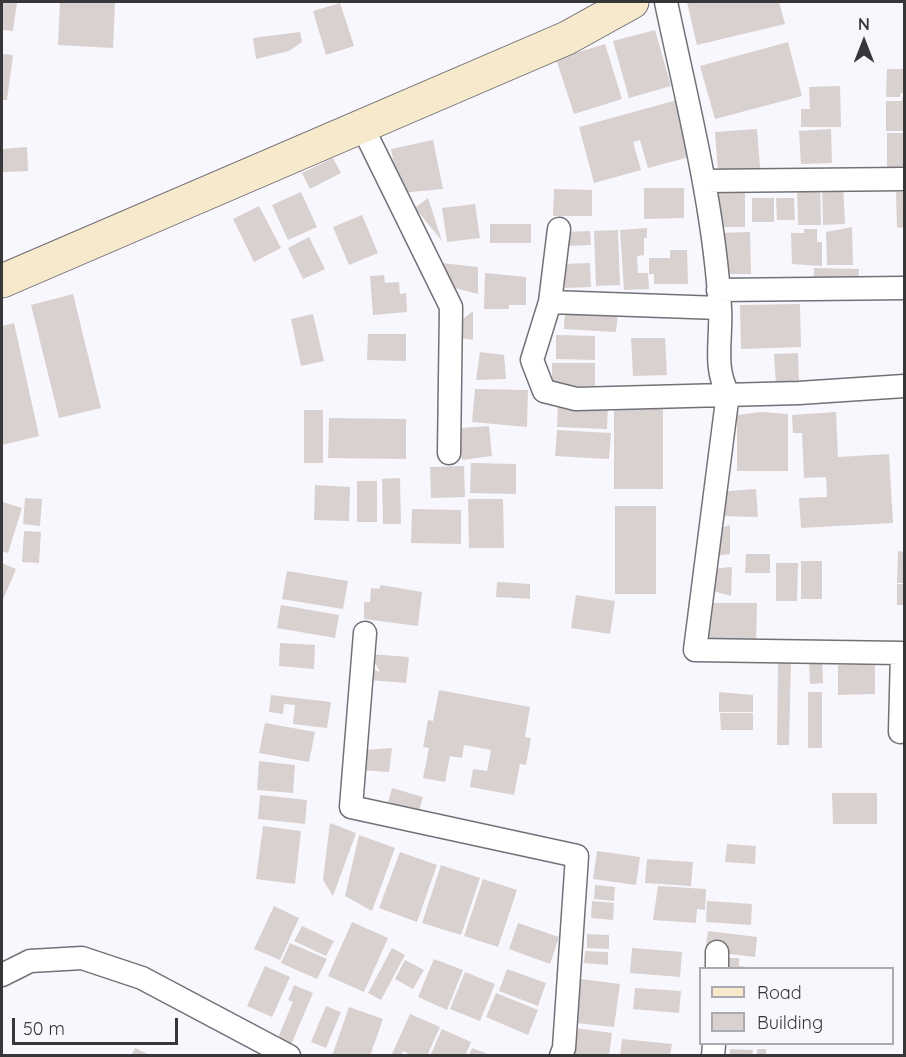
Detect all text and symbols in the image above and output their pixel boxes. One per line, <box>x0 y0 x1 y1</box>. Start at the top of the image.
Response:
north arrow <box>834 12 894 72</box>
text: N <box>858 14 870 34</box>
legend <box>699 967 894 1045</box>
text: Road <box>757 981 802 1004</box>
scale bar <box>15 1006 182 1044</box>
text: Building <box>757 1011 823 1034</box>
text: 50 m <box>23 1017 65 1040</box>

